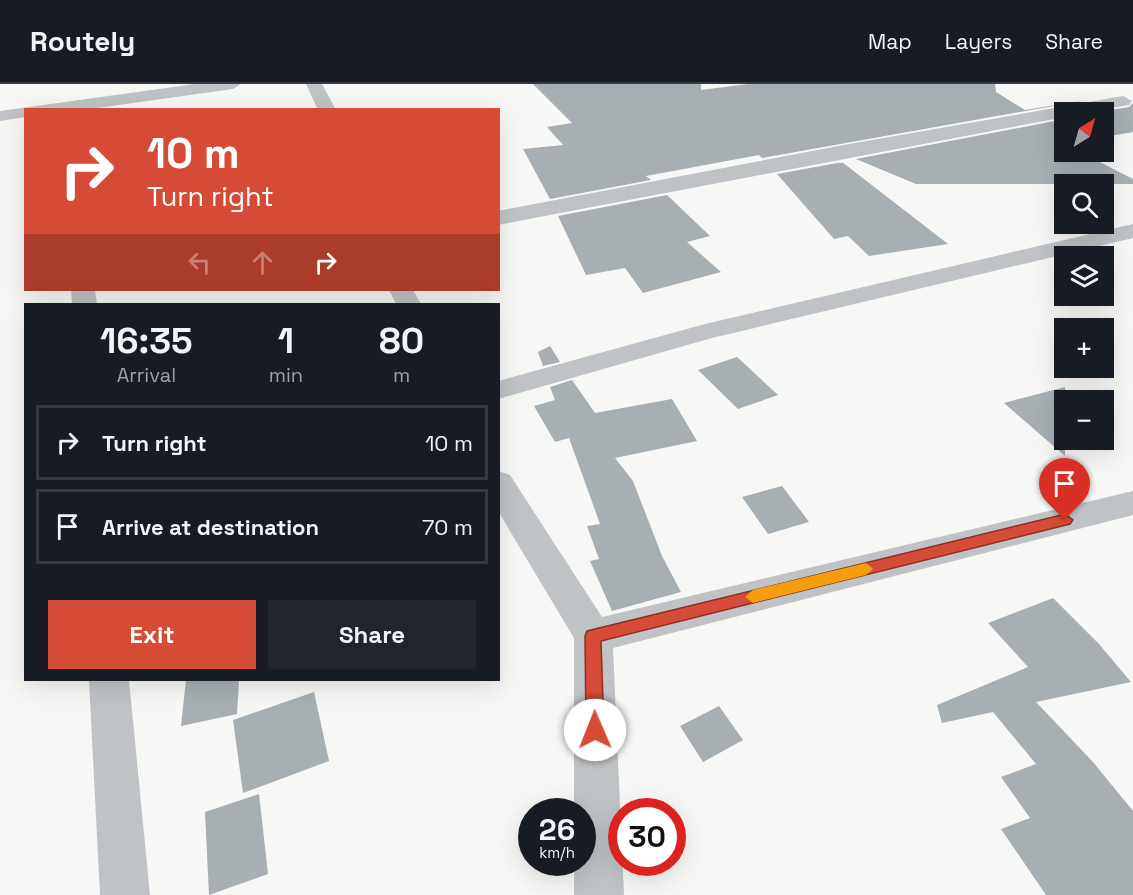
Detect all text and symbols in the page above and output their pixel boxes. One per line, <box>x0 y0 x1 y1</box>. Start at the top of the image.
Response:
text: Routely <box>30 23 135 59</box>
text: Map <box>868 28 912 55</box>
text: Layers <box>945 28 1012 55</box>
text: Share <box>1045 28 1103 55</box>
north arrow <box>1054 102 1114 162</box>
map controls <box>1054 102 1114 450</box>
text: 10 m <box>147 127 240 180</box>
icon: right <box>48 132 126 210</box>
button: search <box>1054 174 1114 234</box>
text: Turn right <box>147 179 274 214</box>
icon: left <box>183 246 216 279</box>
icon: ahead <box>246 246 279 279</box>
icon: right <box>309 246 342 279</box>
button: layers <box>1054 246 1114 306</box>
text: 16:35 <box>100 318 193 364</box>
text: 1 <box>278 318 294 364</box>
text: 80 <box>379 318 424 364</box>
button: + <box>1054 318 1114 378</box>
text: Arrival <box>117 362 176 388</box>
text: min <box>269 362 303 388</box>
text: m <box>393 362 410 388</box>
button: − <box>1054 390 1114 450</box>
icon: right <box>51 426 84 459</box>
text: Turn right <box>102 429 207 457</box>
text: 10 m <box>425 429 473 457</box>
pin <box>1039 458 1090 520</box>
icon: arrive <box>1048 467 1081 500</box>
icon: arrive <box>51 510 84 543</box>
text: Arrive at destination <box>102 513 319 541</box>
text: 70 m <box>422 513 473 541</box>
button: Exit <box>48 600 256 669</box>
button: Share <box>268 600 476 669</box>
position arrow <box>563 698 627 762</box>
speed limit sign: 30 <box>608 798 686 876</box>
text: 26 <box>539 810 575 849</box>
text: km/h <box>539 843 575 862</box>

